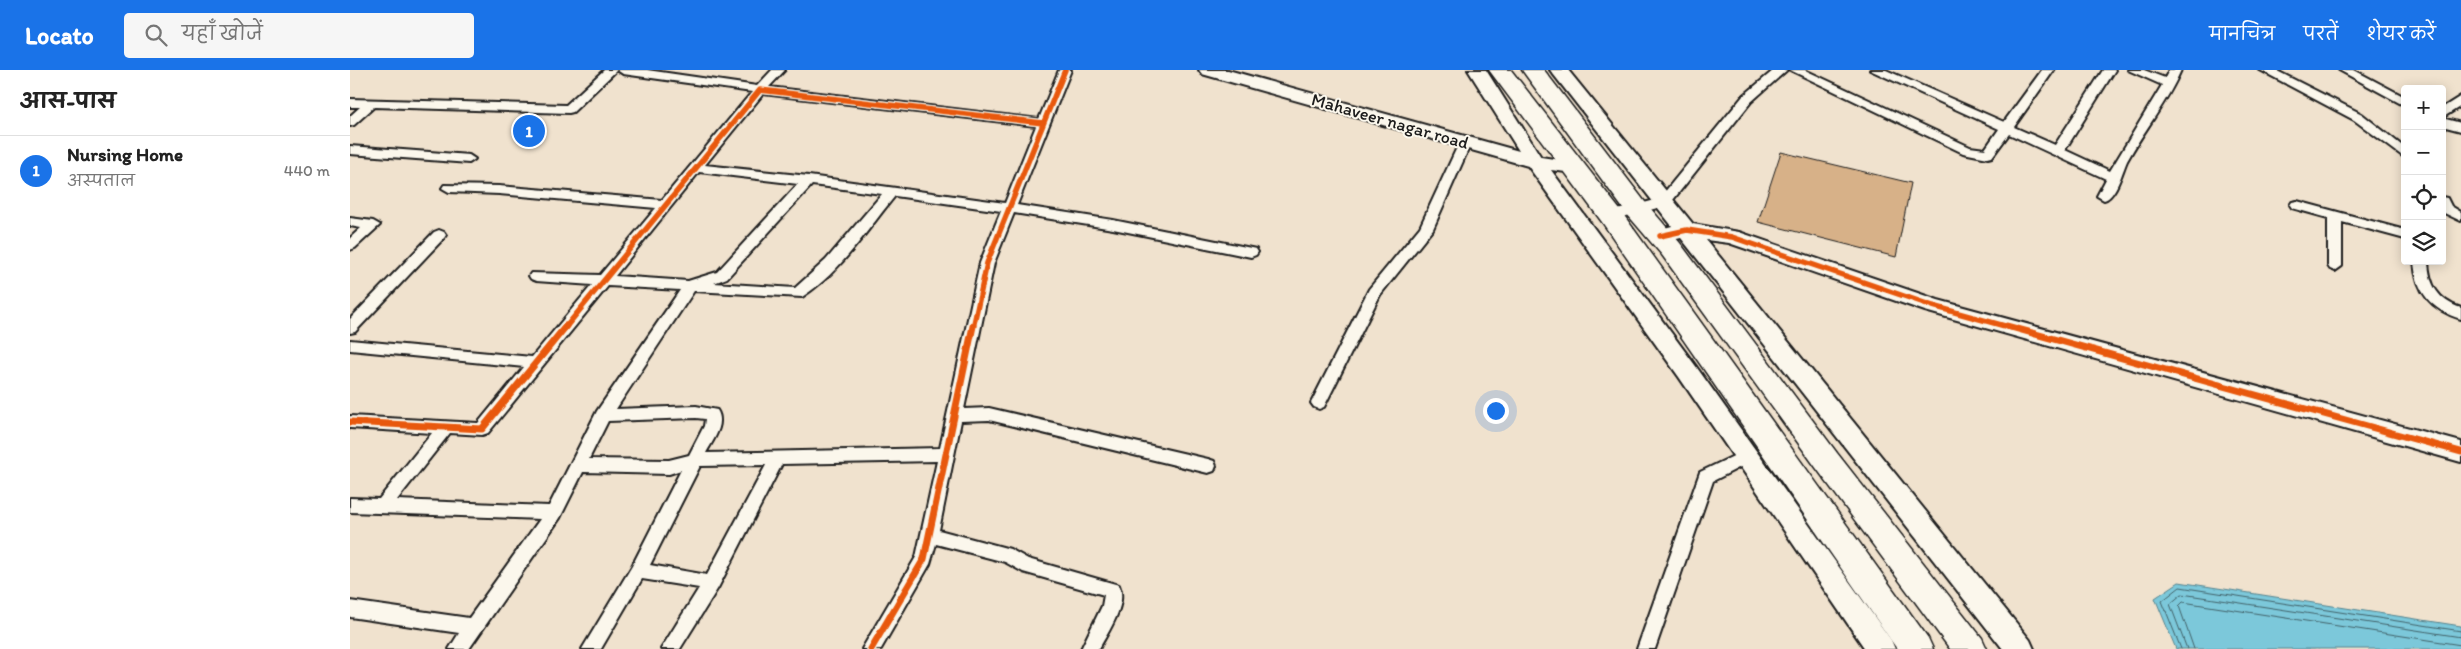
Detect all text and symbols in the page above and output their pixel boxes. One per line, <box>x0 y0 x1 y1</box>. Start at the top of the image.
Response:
search box <box>124 13 474 58</box>
text: Locato <box>25 21 94 50</box>
icon: search <box>142 21 170 49</box>
text: यहाँ खोजें <box>182 22 263 45</box>
text: मानचित्र <box>2209 23 2275 45</box>
text: परतें <box>2303 23 2339 45</box>
text: शेयर करें <box>2367 23 2436 45</box>
map controls <box>2401 85 2446 265</box>
button: + <box>2401 85 2446 130</box>
text: आस-पास <box>20 88 116 113</box>
street label: Mahaveer nagar road <box>1309 88 1471 154</box>
pin: 1 <box>513 112 545 150</box>
button: − <box>2401 130 2446 175</box>
text: Nursing Home <box>67 143 183 166</box>
text: 1 <box>32 161 40 180</box>
text: 440 m <box>284 161 330 180</box>
text: अस्पताल <box>67 171 135 190</box>
button: locate <box>2401 175 2446 220</box>
button: layers <box>2401 220 2446 265</box>
your location <box>1483 398 1509 424</box>

